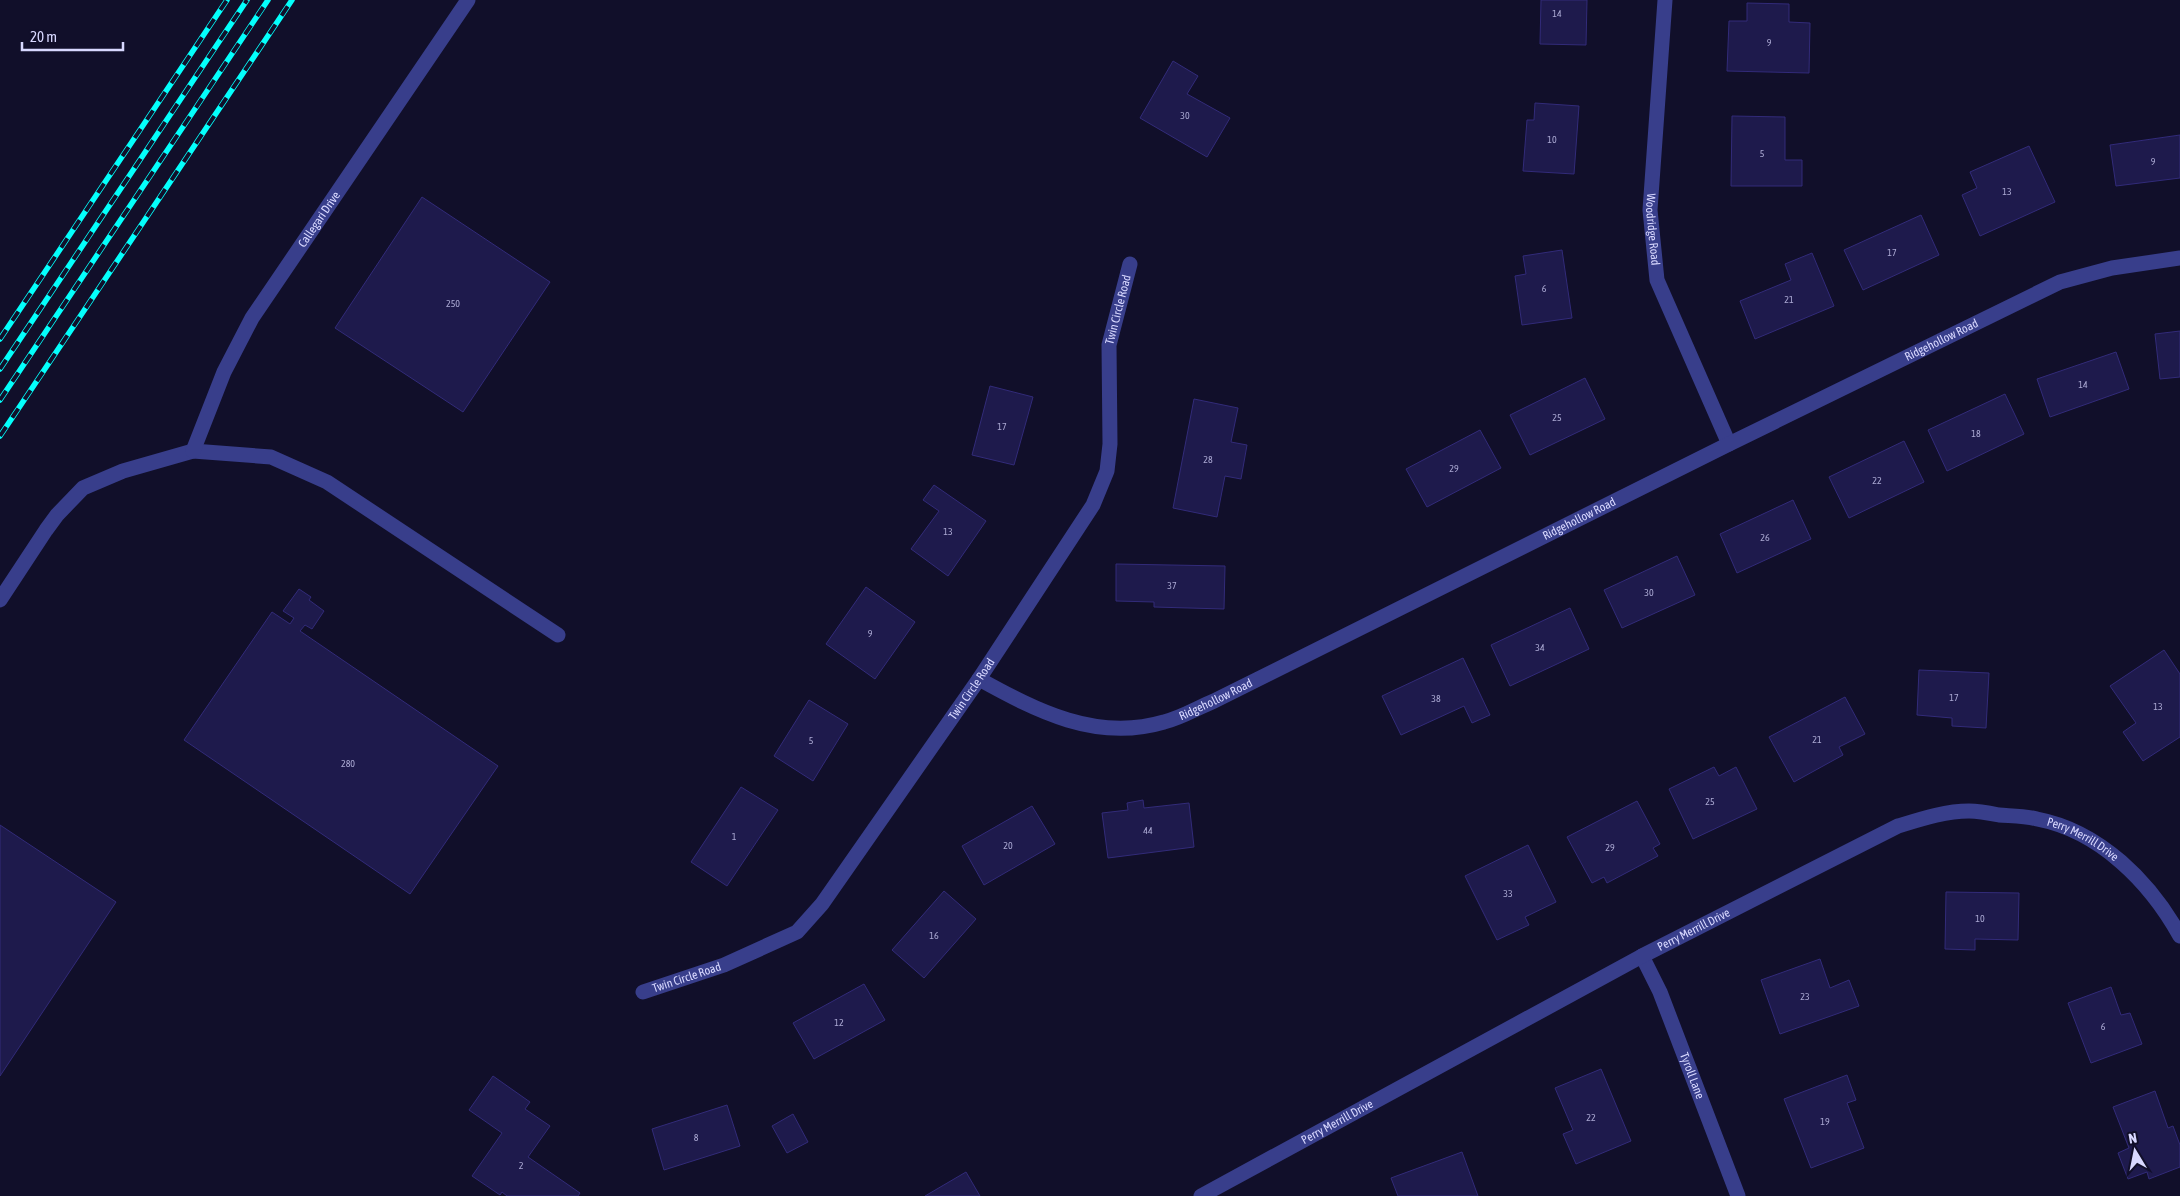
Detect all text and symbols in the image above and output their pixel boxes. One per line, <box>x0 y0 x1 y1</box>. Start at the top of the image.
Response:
house number: 14 <box>1552 8 1562 19</box>
scale bar <box>22 20 124 52</box>
text: 20 m <box>30 28 57 45</box>
house number: 9 <box>1767 37 1772 48</box>
house number: 30 <box>1180 110 1190 121</box>
house number: 10 <box>1547 134 1557 145</box>
house number: 5 <box>1760 148 1765 159</box>
house number: 9 <box>2151 156 2156 167</box>
house number: 13 <box>2002 186 2012 197</box>
street label: Callegari Drive <box>295 189 343 250</box>
street label: Woodridge Road <box>1643 193 1663 266</box>
house number: 17 <box>1887 247 1897 258</box>
street label: Twin Circle Road <box>1102 273 1134 346</box>
house number: 6 <box>1542 283 1547 294</box>
house number: 21 <box>1784 294 1794 305</box>
house number: 250 <box>446 298 460 309</box>
street label: Ridgehollow Road <box>1902 316 1980 364</box>
house number: 14 <box>2078 379 2088 390</box>
house number: 25 <box>1552 412 1562 423</box>
house number: 17 <box>997 421 1007 432</box>
house number: 18 <box>1971 428 1981 439</box>
house number: 28 <box>1203 454 1213 465</box>
house number: 29 <box>1449 463 1459 474</box>
house number: 22 <box>1872 475 1882 486</box>
street label: Ridgehollow Road <box>1540 495 1618 543</box>
house number: 13 <box>943 526 953 537</box>
house number: 26 <box>1760 532 1770 543</box>
house number: 37 <box>1167 580 1177 591</box>
house number: 30 <box>1644 587 1654 598</box>
house number: 9 <box>868 628 873 639</box>
house number: 34 <box>1535 642 1545 653</box>
street label: Twin Circle Road <box>946 656 998 722</box>
street label: Ridgehollow Road <box>1177 676 1255 723</box>
house number: 17 <box>1949 692 1959 703</box>
house number: 38 <box>1431 693 1441 704</box>
house number: 13 <box>2153 701 2163 712</box>
house number: 21 <box>1812 734 1822 745</box>
house number: 5 <box>809 735 814 746</box>
house number: 280 <box>341 758 355 769</box>
house number: 25 <box>1705 796 1715 807</box>
street label: Perry Merrill Drive <box>2045 815 2121 864</box>
house number: 44 <box>1143 825 1153 836</box>
house number: 1 <box>732 831 737 842</box>
house number: 20 <box>1003 840 1013 851</box>
house number: 29 <box>1605 842 1615 853</box>
house number: 33 <box>1503 888 1513 899</box>
street label: Perry Merrill Drive <box>1655 906 1732 954</box>
house number: 10 <box>1975 913 1985 924</box>
house number: 16 <box>929 930 939 941</box>
street label: Twin Circle Road <box>651 960 723 995</box>
house number: 23 <box>1800 991 1810 1002</box>
house number: 12 <box>834 1017 844 1028</box>
house number: 6 <box>2101 1021 2106 1032</box>
street label: Tyroll Lane <box>1677 1051 1707 1101</box>
street label: Perry Merrill Drive <box>1299 1097 1375 1147</box>
house number: 22 <box>1586 1112 1596 1123</box>
house number: 19 <box>1820 1116 1830 1127</box>
north arrow <box>2110 1126 2160 1176</box>
text: N <box>2127 1130 2138 1147</box>
house number: 8 <box>694 1132 699 1143</box>
house number: 2 <box>519 1160 524 1171</box>

